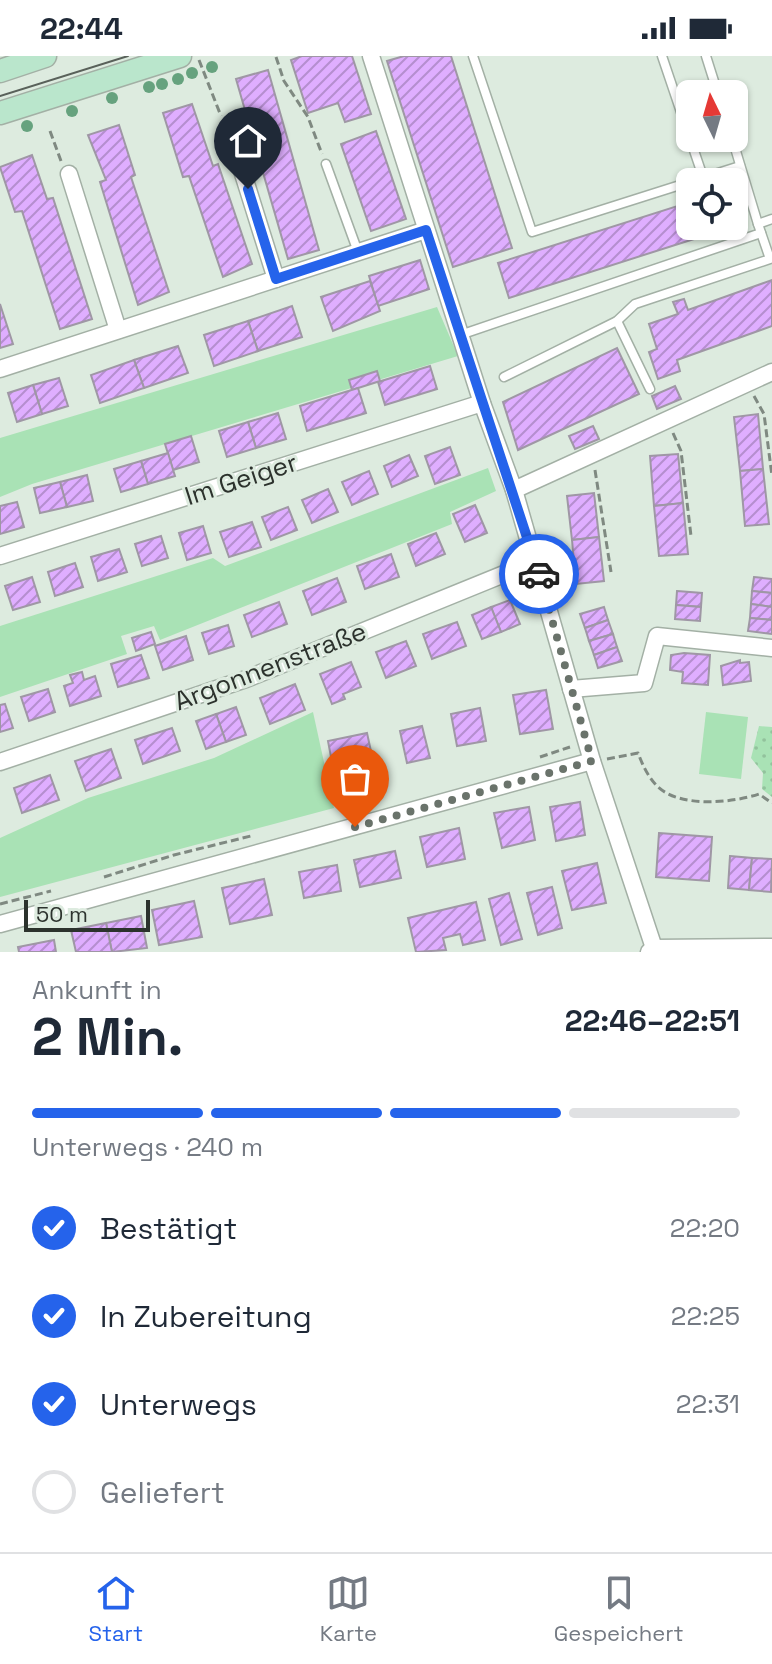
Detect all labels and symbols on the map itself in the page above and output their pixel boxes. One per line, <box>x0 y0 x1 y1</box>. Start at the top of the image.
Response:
north arrow <box>676 80 748 152</box>
pin <box>214 107 282 189</box>
street label: Im Geiger <box>180 445 302 513</box>
courier <box>499 534 579 614</box>
street label: Argonnenstraße <box>169 614 371 718</box>
pin <box>321 745 389 827</box>
scale bar <box>24 896 150 932</box>

